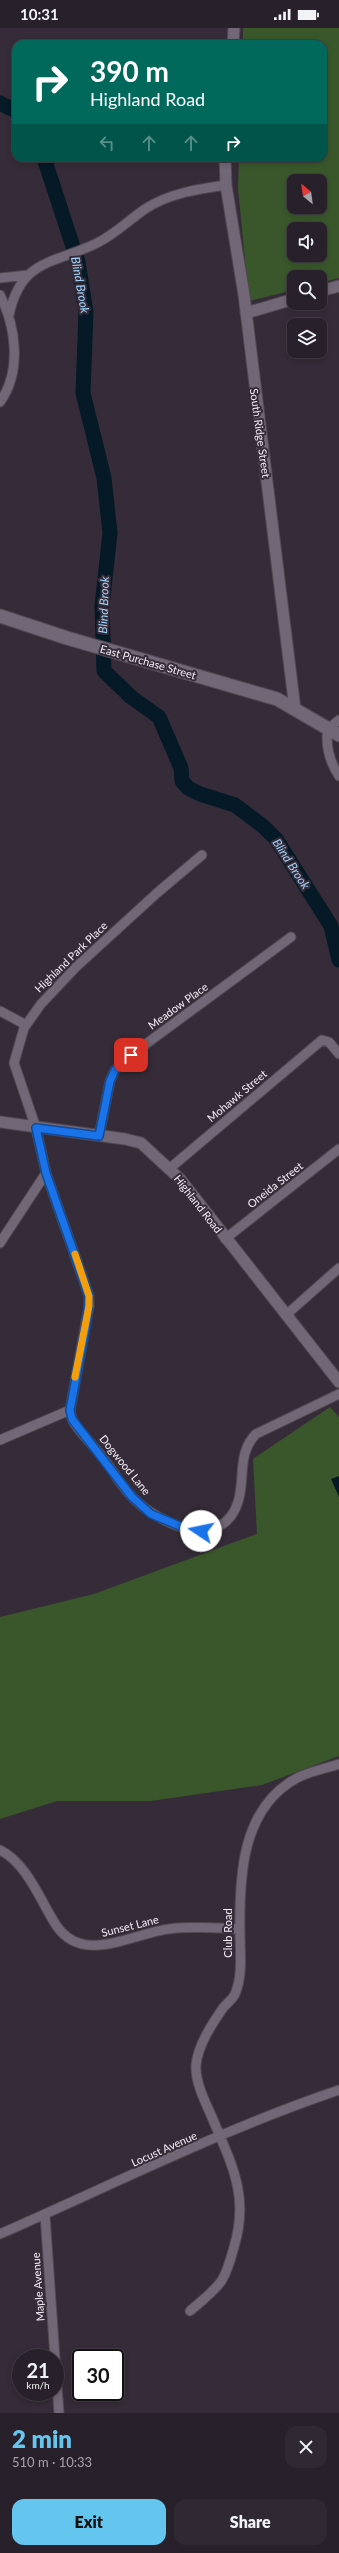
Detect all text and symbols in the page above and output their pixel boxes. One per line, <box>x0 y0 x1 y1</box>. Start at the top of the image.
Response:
text: 10:31 <box>20 5 59 23</box>
text: 390 m <box>90 54 169 88</box>
icon: right <box>24 56 76 108</box>
text: Highland Road <box>90 88 205 110</box>
icon: left <box>96 132 118 154</box>
icon: ahead <box>138 132 160 154</box>
icon: ahead <box>180 132 202 154</box>
icon: right <box>222 132 244 154</box>
north arrow <box>287 174 327 214</box>
map controls <box>287 174 327 358</box>
button: sound <box>287 222 327 262</box>
water label: Blind Brook <box>68 255 93 315</box>
button: search <box>287 270 327 310</box>
button: layers <box>287 318 327 358</box>
street label: South Ridge Street <box>248 387 273 478</box>
water label: Blind Brook <box>95 576 112 634</box>
street label: East Purchase Street <box>99 642 198 681</box>
water label: Blind Brook <box>270 836 313 892</box>
street label: Highland Park Place <box>32 919 110 995</box>
street label: Meadow Place <box>145 980 210 1032</box>
pin <box>114 1038 148 1072</box>
icon: arrive <box>120 1044 142 1066</box>
street label: Mohawk Street <box>204 1067 269 1124</box>
street label: Oneida Street <box>244 1159 305 1210</box>
street label: Highland Road <box>172 1172 225 1235</box>
street label: Dogwood Lane <box>97 1432 154 1497</box>
position arrow <box>180 1510 222 1552</box>
street label: Club Road <box>221 1908 234 1958</box>
street label: Sunset Lane <box>100 1912 160 1939</box>
street label: Locust Avenue <box>129 2128 199 2169</box>
street label: Maple Avenue <box>29 2252 46 2322</box>
speed limit sign: 30 <box>72 2349 124 2401</box>
text: 21 <box>26 2358 50 2382</box>
text: km/h <box>26 2379 50 2391</box>
text: 2 min <box>12 2424 72 2453</box>
button: close <box>285 2426 327 2468</box>
text: 510 m · 10:33 <box>12 2454 92 2470</box>
button: Exit <box>12 2499 166 2545</box>
button: Share <box>174 2499 327 2545</box>

